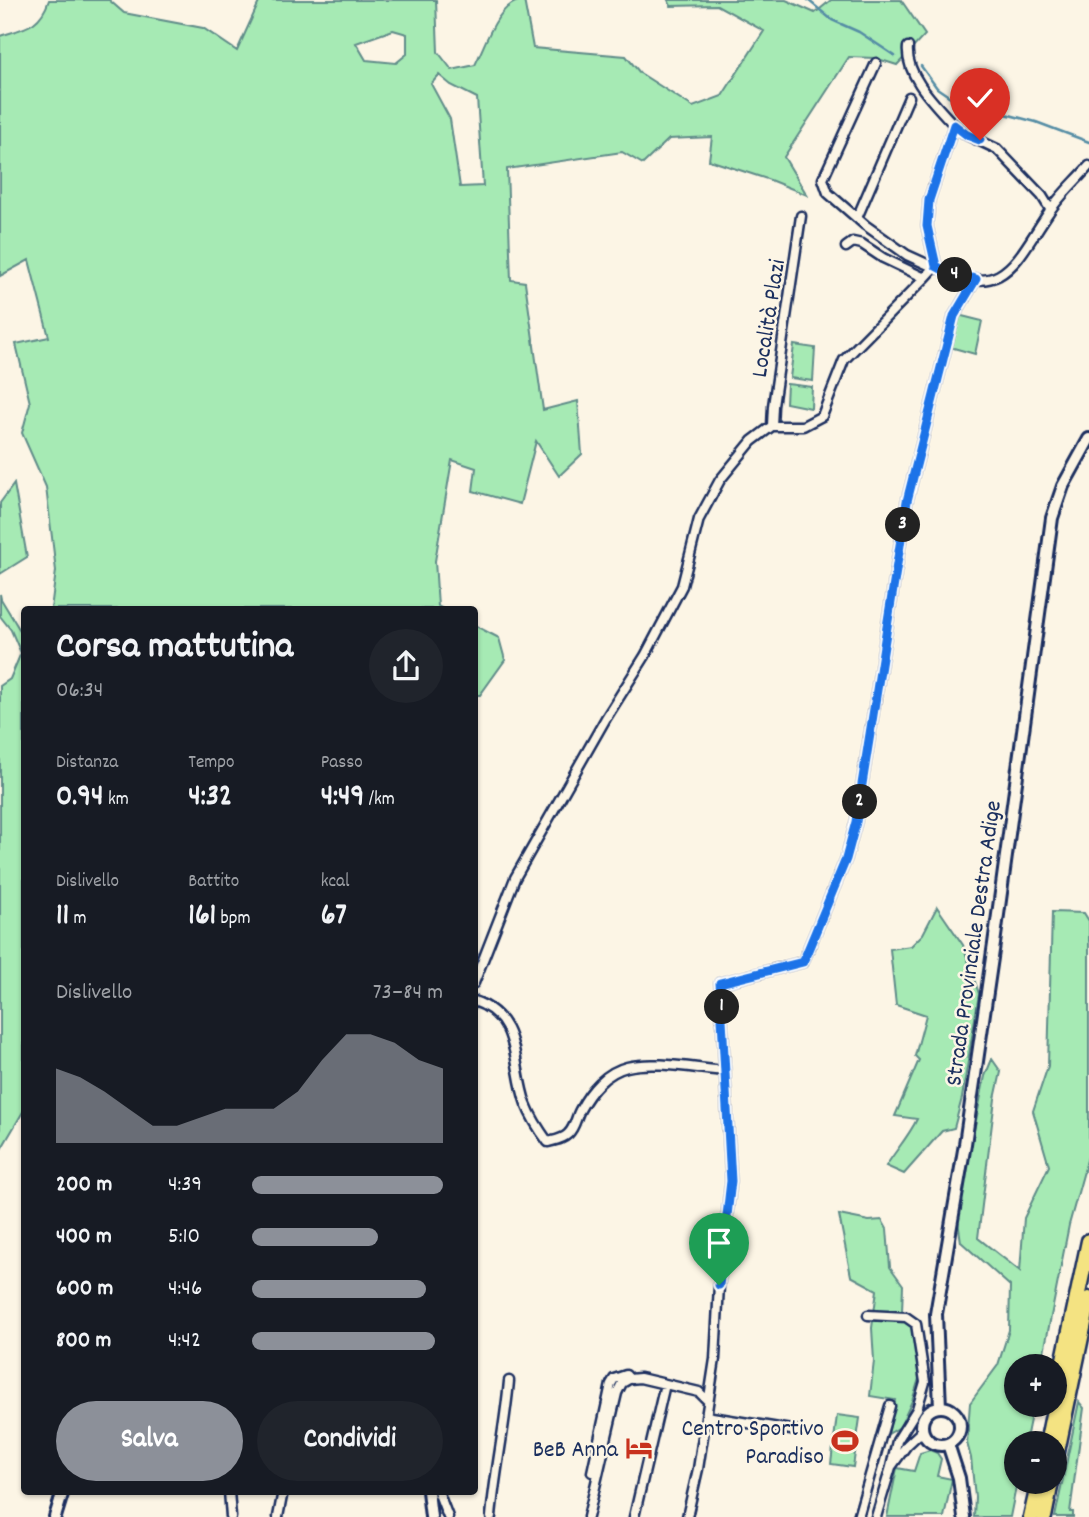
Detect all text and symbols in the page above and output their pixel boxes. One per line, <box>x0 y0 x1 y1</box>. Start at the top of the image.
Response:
pin <box>950 68 1010 140</box>
icon: check <box>961 79 999 117</box>
street label: Località Plazi <box>744 257 796 380</box>
pin: 4 <box>937 258 972 292</box>
text: 4 <box>951 261 958 288</box>
pin: 3 <box>886 508 920 542</box>
text: 3 <box>898 511 907 538</box>
text: Corsa mattutina <box>56 621 293 676</box>
button: share <box>369 629 443 703</box>
text: 06:34 <box>56 675 103 708</box>
text: Distanza <box>56 750 118 777</box>
text: Tempo <box>188 750 235 777</box>
text: Passo <box>321 750 363 777</box>
text: 0.94 <box>56 777 104 820</box>
text: 4:32 <box>188 777 232 820</box>
text: 4:49 <box>321 777 364 820</box>
pin: 2 <box>842 784 878 820</box>
text: km <box>104 787 129 814</box>
text: /km <box>364 787 395 814</box>
text: 2 <box>855 788 864 815</box>
street label: Strada Provinciale Destra Adige <box>938 798 1012 1088</box>
text: Dislivello <box>56 869 119 896</box>
text: Battito <box>188 869 239 896</box>
text: kcal <box>321 869 350 896</box>
text: 11 <box>56 896 69 939</box>
text: 161 <box>188 896 216 939</box>
text: 67 <box>321 896 347 939</box>
text: m <box>69 906 87 933</box>
text: bpm <box>216 906 251 933</box>
text: Dislivello <box>56 977 132 1010</box>
text: 73–84 m <box>373 977 443 1010</box>
pin: 1 <box>704 990 740 1024</box>
text: 1 <box>719 993 724 1020</box>
text: 200 m <box>56 1169 112 1202</box>
text: 4:39 <box>168 1169 202 1202</box>
pin <box>689 1213 749 1285</box>
text: 400 m <box>56 1221 112 1254</box>
text: 5:10 <box>168 1221 200 1254</box>
icon: arrive <box>700 1224 738 1262</box>
text: 600 m <box>56 1273 113 1306</box>
text: 4:46 <box>168 1273 202 1306</box>
text: 800 m <box>56 1325 111 1358</box>
text: 4:42 <box>168 1325 201 1358</box>
map controls <box>1004 1354 1067 1494</box>
button: + <box>1004 1354 1067 1417</box>
button: Salva <box>56 1401 243 1481</box>
button: Condividi <box>257 1401 443 1481</box>
place label: Centro Sportivo Paradiso <box>681 1413 824 1475</box>
sports icon: Centro Sportivo Paradiso <box>830 1426 860 1456</box>
button: − <box>1004 1431 1067 1494</box>
hotel icon: BeB Anna <box>624 1433 654 1463</box>
place label: BeB Anna <box>533 1434 619 1468</box>

